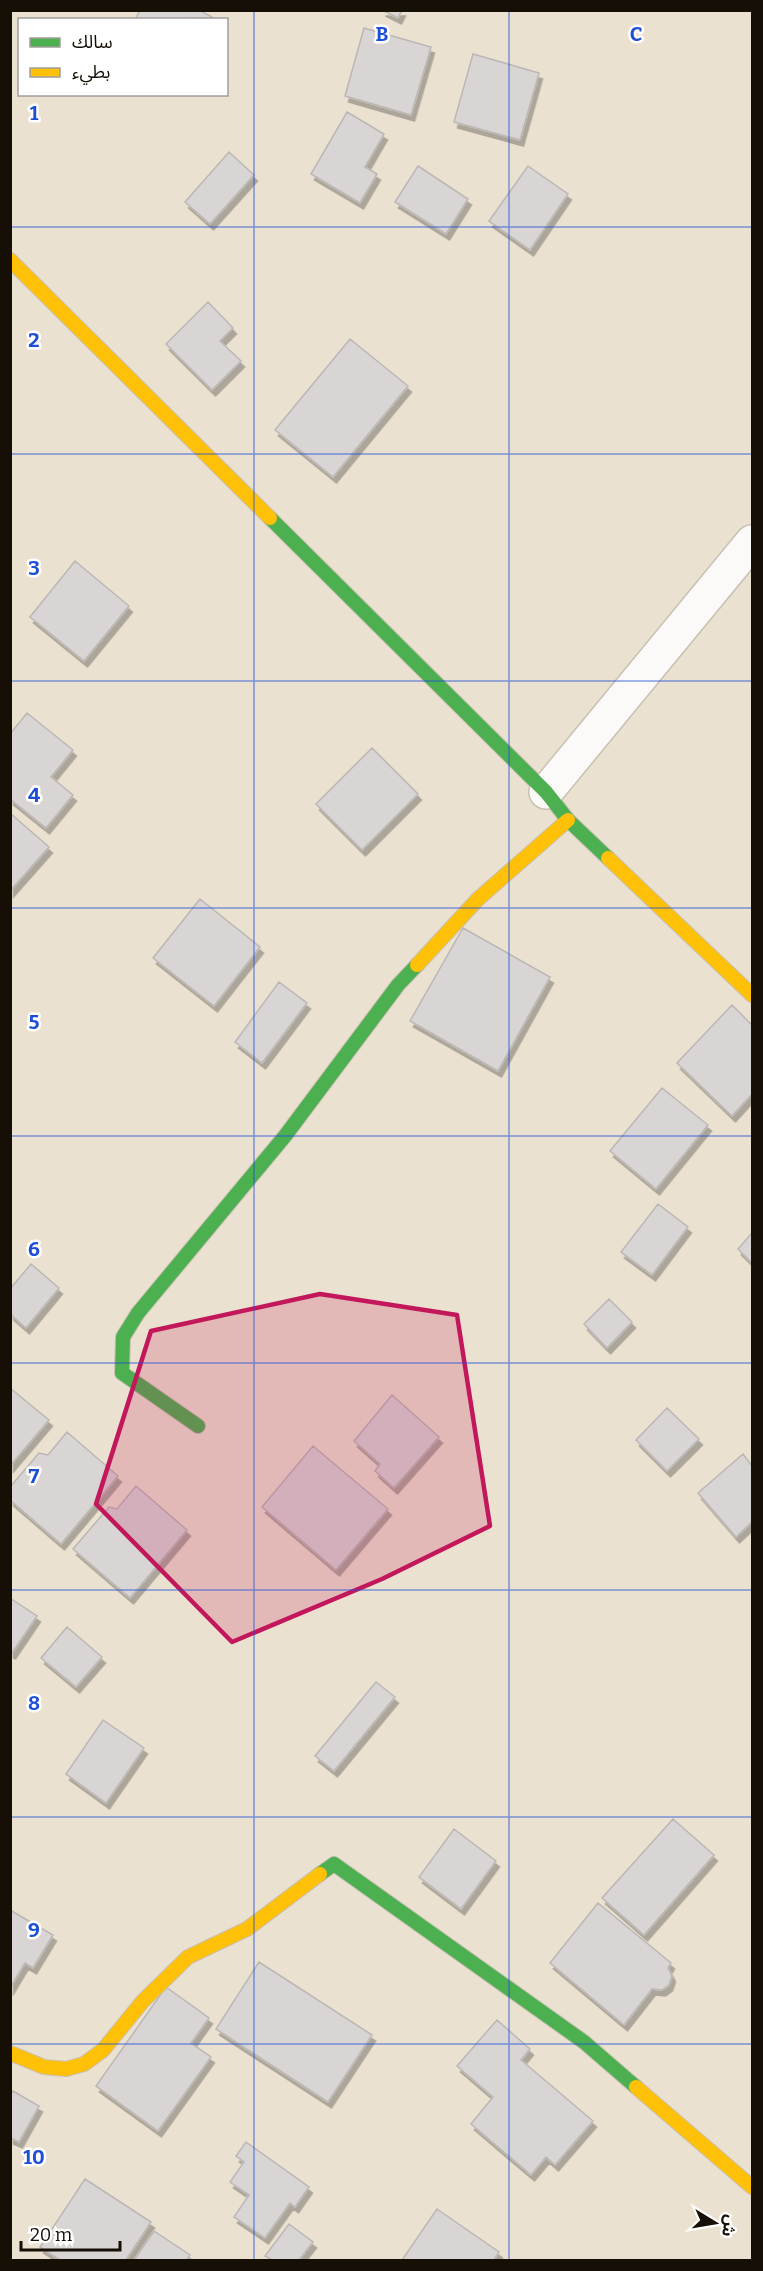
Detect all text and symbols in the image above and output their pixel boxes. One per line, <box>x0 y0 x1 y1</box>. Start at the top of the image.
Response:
legend <box>18 18 228 96</box>
text: B <box>376 22 389 46</box>
text: C <box>630 22 642 46</box>
text: سالك <box>72 31 113 53</box>
text: بطيء <box>72 61 110 85</box>
text: 1 <box>30 101 39 125</box>
text: 2 <box>28 328 40 352</box>
text: 3 <box>28 556 40 580</box>
text: 4 <box>28 783 40 807</box>
text: 5 <box>29 1010 40 1034</box>
text: 6 <box>28 1237 40 1261</box>
text: 7 <box>29 1464 40 1488</box>
text: 8 <box>28 1691 40 1715</box>
text: 9 <box>28 1918 40 1942</box>
text: 10 <box>23 2145 45 2169</box>
north arrow <box>685 2193 745 2253</box>
text: ش <box>718 2213 741 2238</box>
scale bar <box>21 2214 120 2252</box>
text: 20 m <box>30 2224 72 2246</box>

